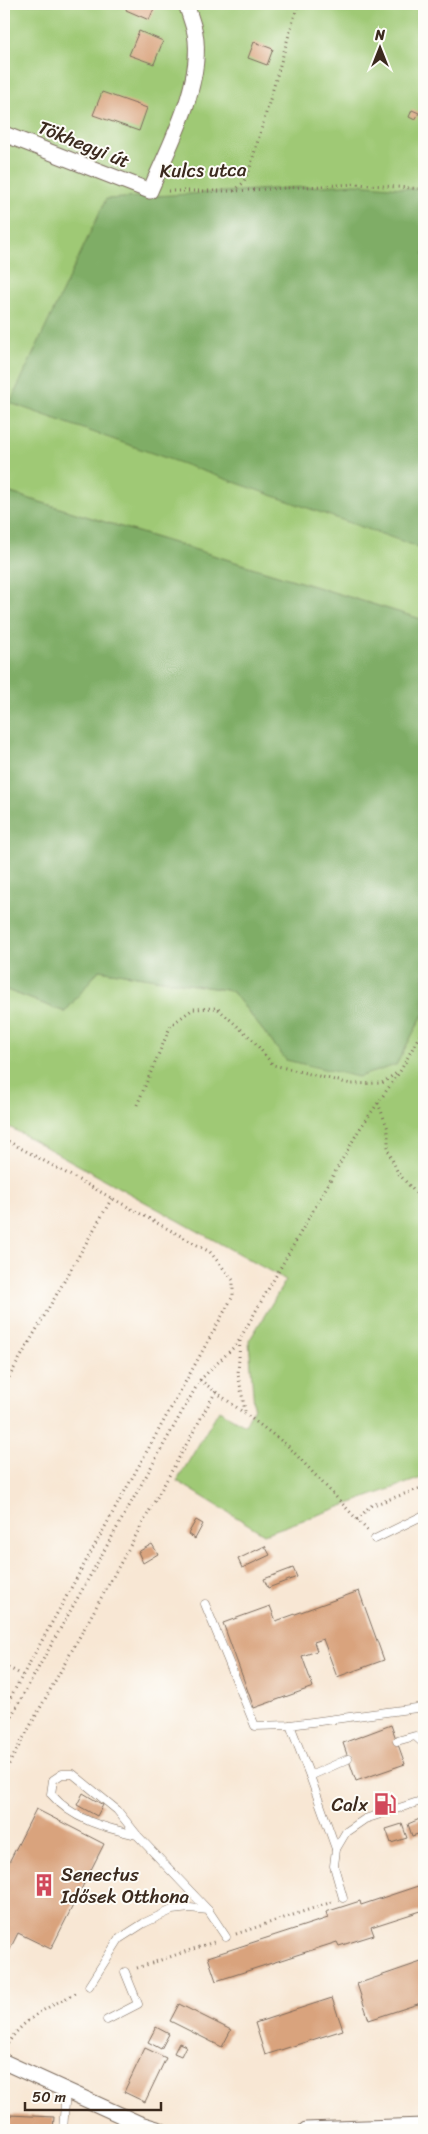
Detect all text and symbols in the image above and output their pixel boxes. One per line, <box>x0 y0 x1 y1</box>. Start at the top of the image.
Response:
north arrow <box>356 22 406 72</box>
text: N <box>374 23 385 48</box>
street label: Tökhegyi út <box>33 111 135 177</box>
street label: Kulcs utca <box>159 153 247 187</box>
place label: Calx <box>331 1788 368 1821</box>
fuel station icon: Calx <box>372 1791 398 1817</box>
place label: Senectus Idősek Otthona <box>60 1858 190 1913</box>
building icon: Senectus Idősek Otthona <box>31 1872 57 1898</box>
scale bar <box>25 2079 161 2111</box>
text: 50 m <box>32 2084 67 2110</box>

